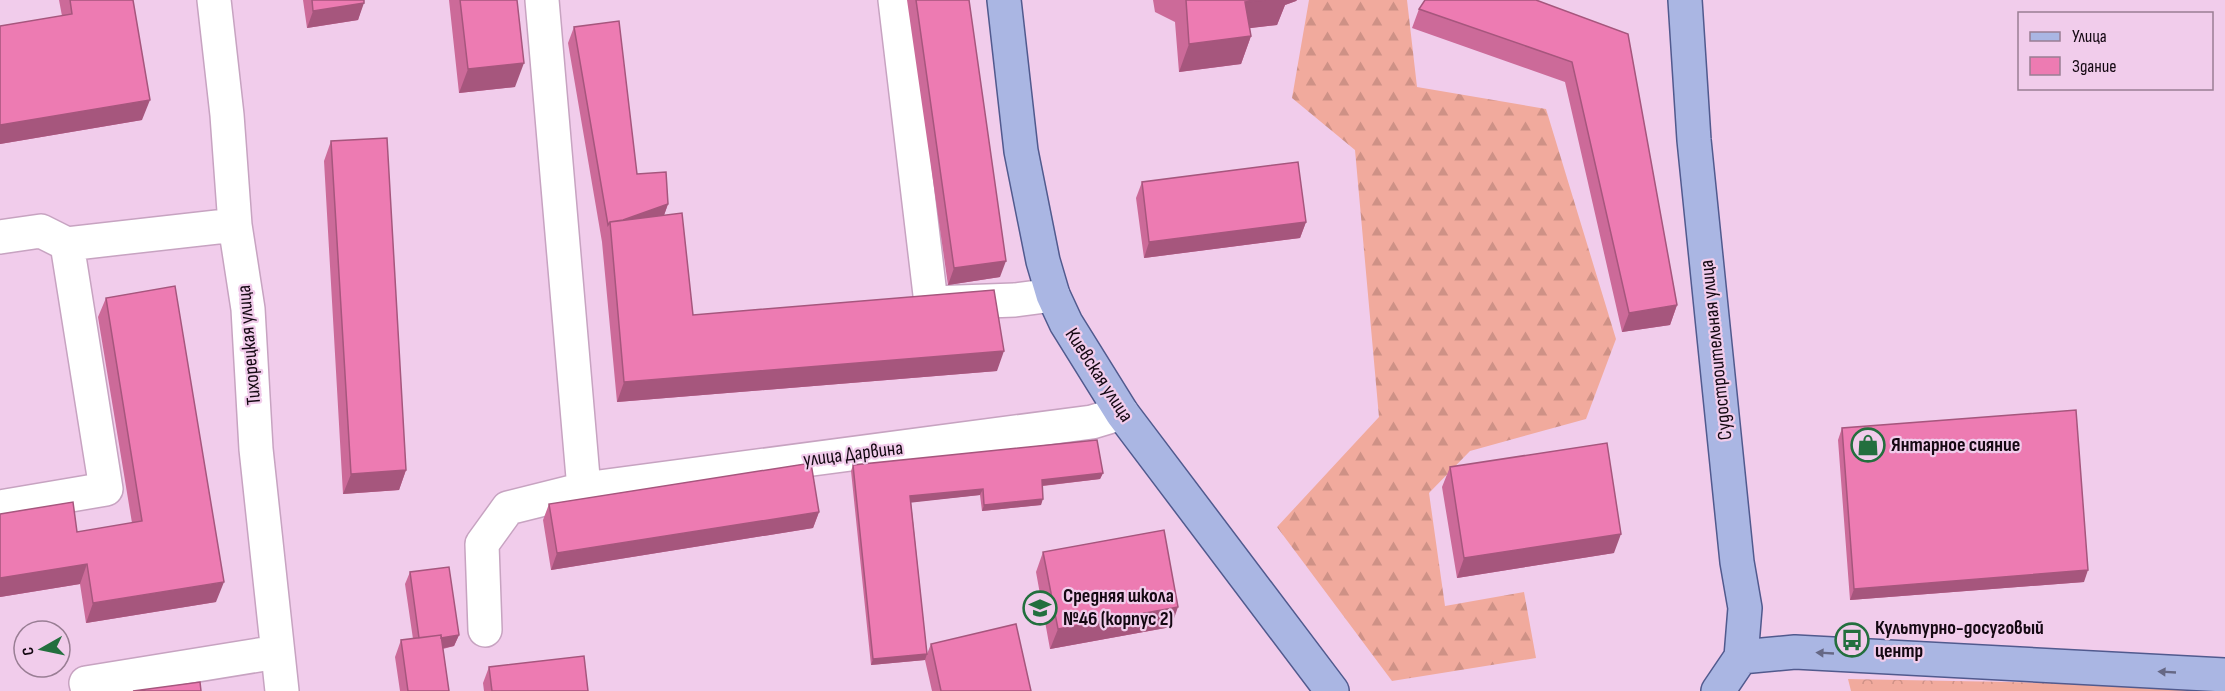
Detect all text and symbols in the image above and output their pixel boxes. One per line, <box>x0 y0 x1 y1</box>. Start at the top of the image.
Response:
legend <box>2018 12 2213 90</box>
text: Улица <box>2072 26 2107 47</box>
text: Здание <box>2072 56 2117 77</box>
street label: Судостроительная улица <box>1695 259 1737 441</box>
street label: Тихорецкая улица <box>232 284 266 406</box>
street label: Киевская улица <box>1060 324 1138 426</box>
shop icon: Янтарное сияние <box>1850 427 1886 463</box>
place label: Янтарное сияние <box>1891 433 2020 457</box>
street label: улица Дарвина <box>802 436 904 472</box>
place label: Средняя школа №46 (корпус 2) <box>1063 584 1174 631</box>
school or university icon: Средняя школа №46 (корпус 2) <box>1022 590 1058 626</box>
place label: Культурно-досуговый центр <box>1875 616 2044 663</box>
north arrow <box>12 619 72 679</box>
bus stop icon: Культурно-досуговый центр <box>1834 622 1870 658</box>
text: С <box>19 646 39 657</box>
one-way arrow <box>1816 649 1835 658</box>
one-way arrow <box>2157 668 2176 677</box>

